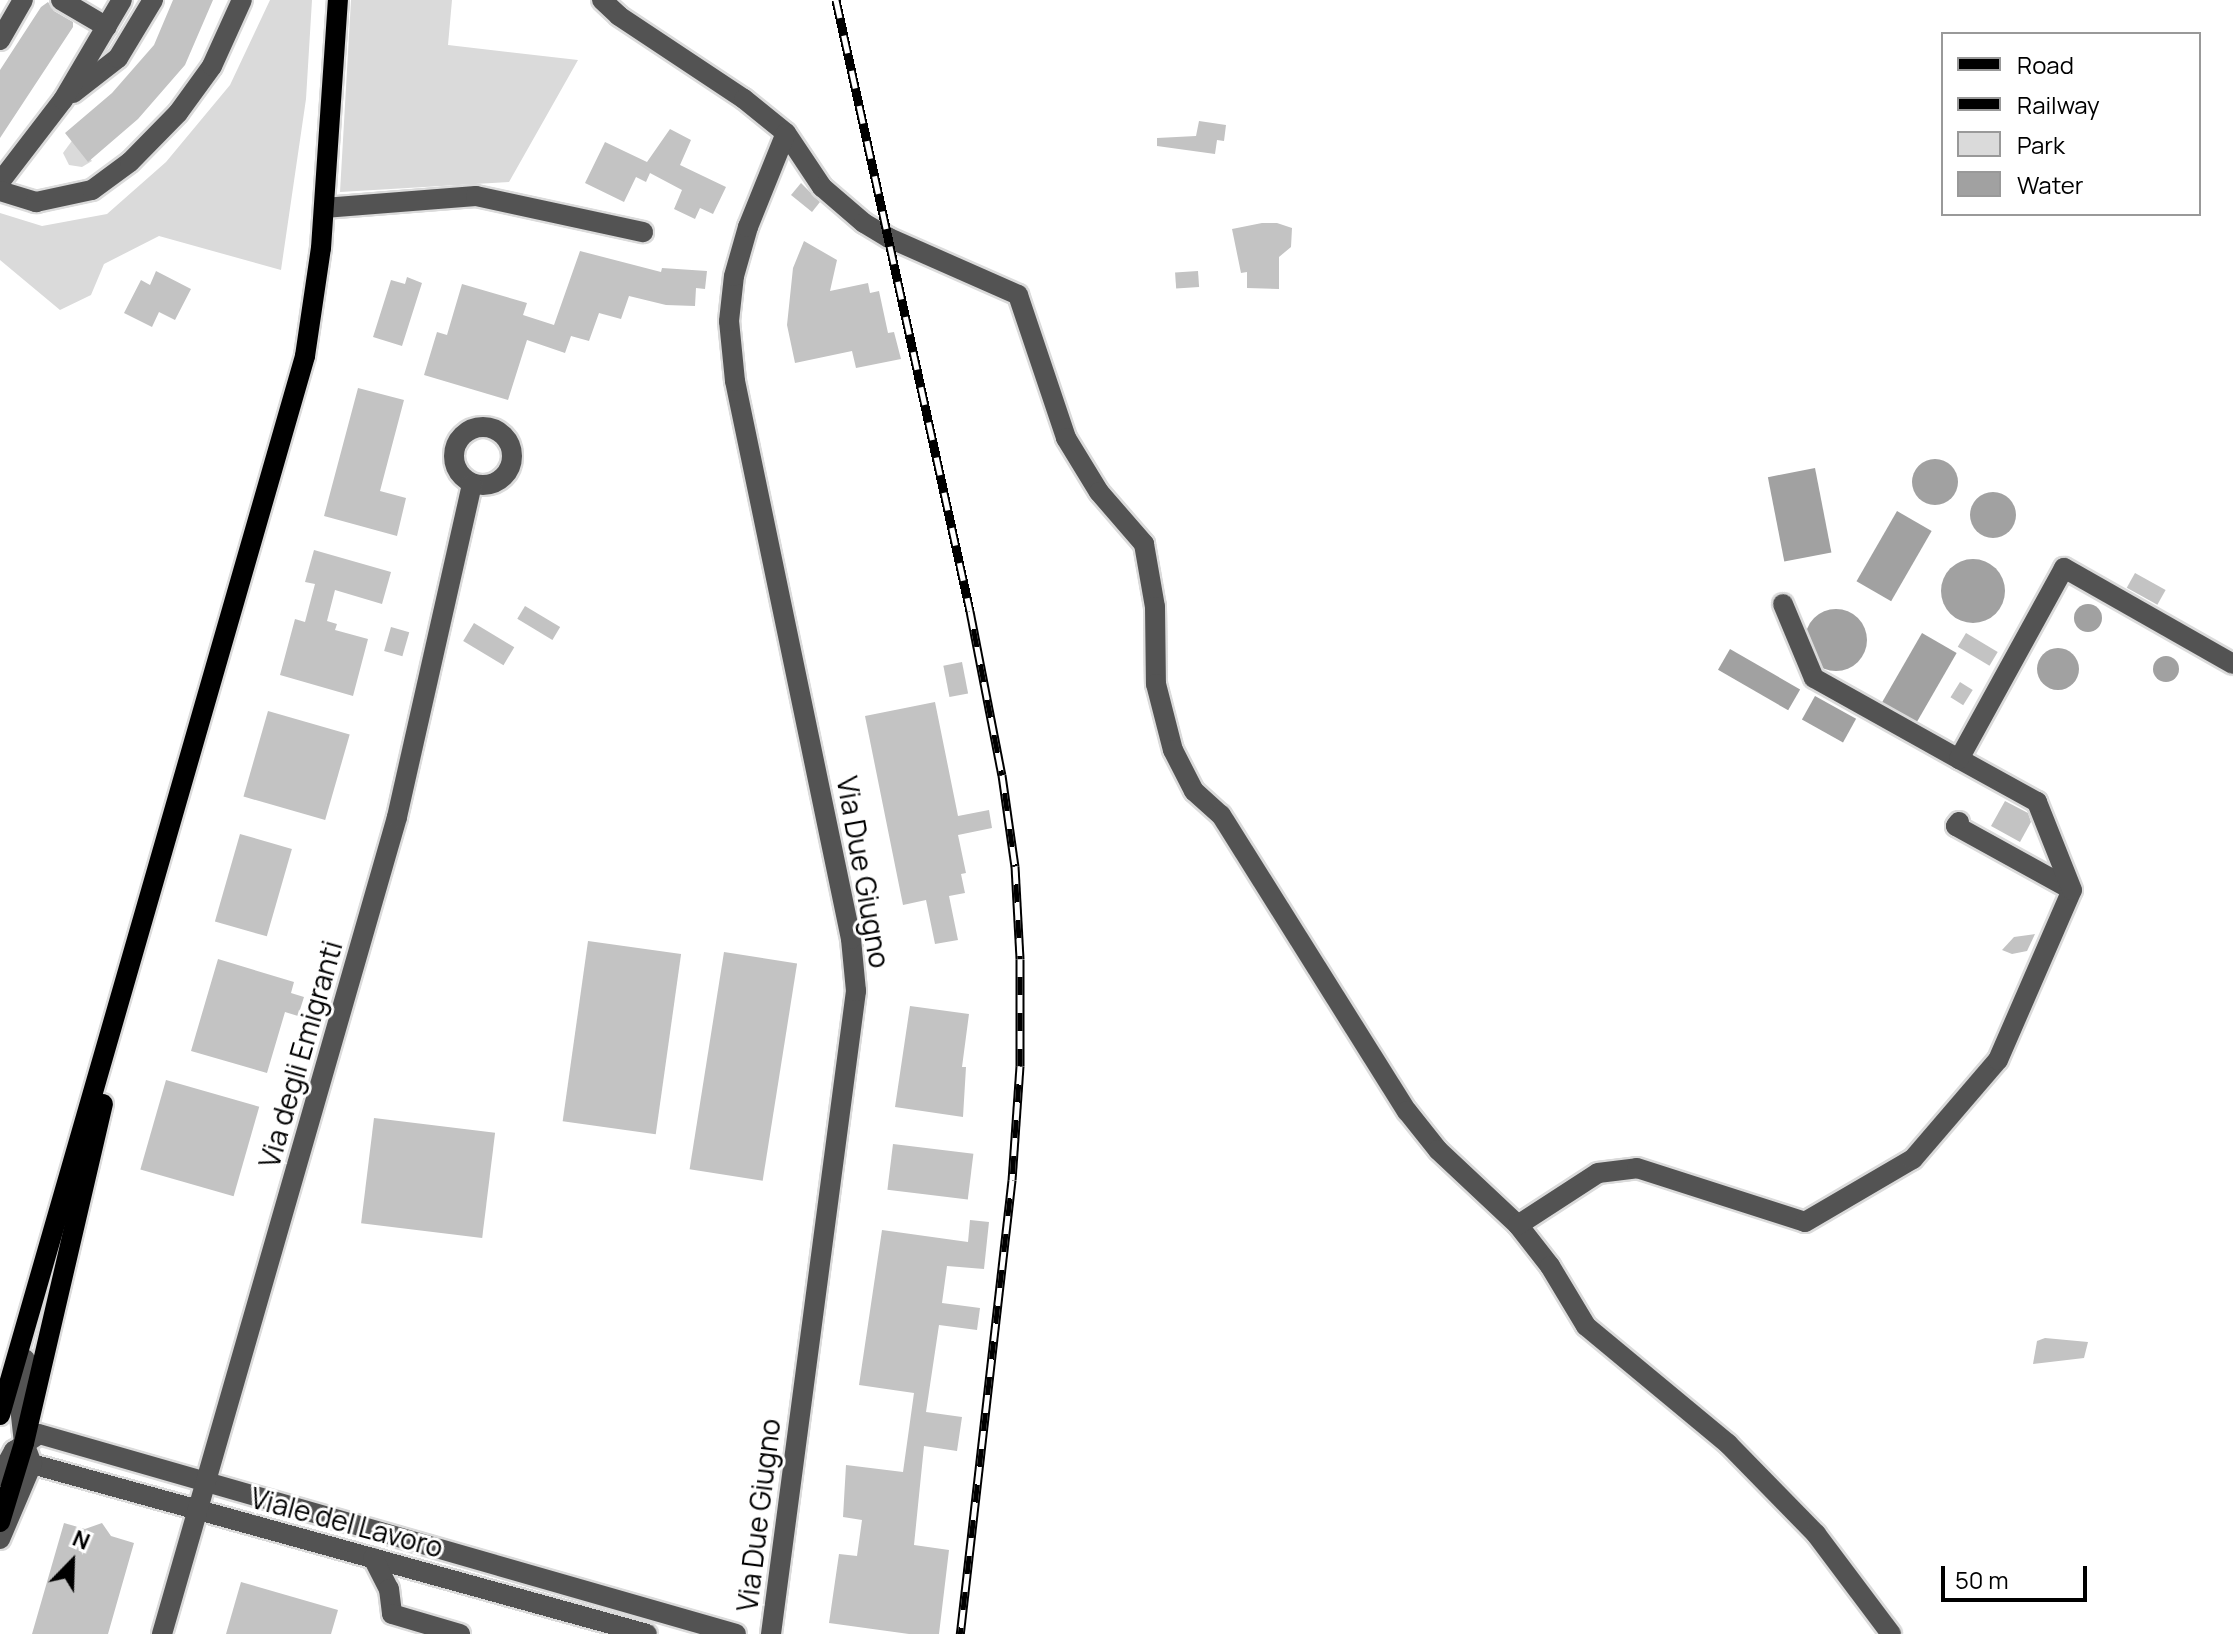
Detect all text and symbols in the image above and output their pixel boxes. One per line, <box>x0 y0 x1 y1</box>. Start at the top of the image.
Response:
legend <box>1941 32 2201 216</box>
text: Road <box>2017 48 2074 81</box>
text: Railway <box>2017 88 2100 121</box>
text: Park <box>2017 128 2065 161</box>
text: Water <box>2017 168 2084 201</box>
street label: Via Due Giugno <box>831 774 897 970</box>
street label: Via degli Emigranti <box>252 937 348 1171</box>
street label: Via Due Giugno <box>730 1417 786 1613</box>
street label: Viale del Lavoro <box>247 1480 447 1564</box>
north arrow <box>32 1522 112 1602</box>
text: N <box>68 1523 95 1557</box>
scale bar <box>1945 1550 2091 1600</box>
text: 50 m <box>1955 1563 2009 1596</box>

